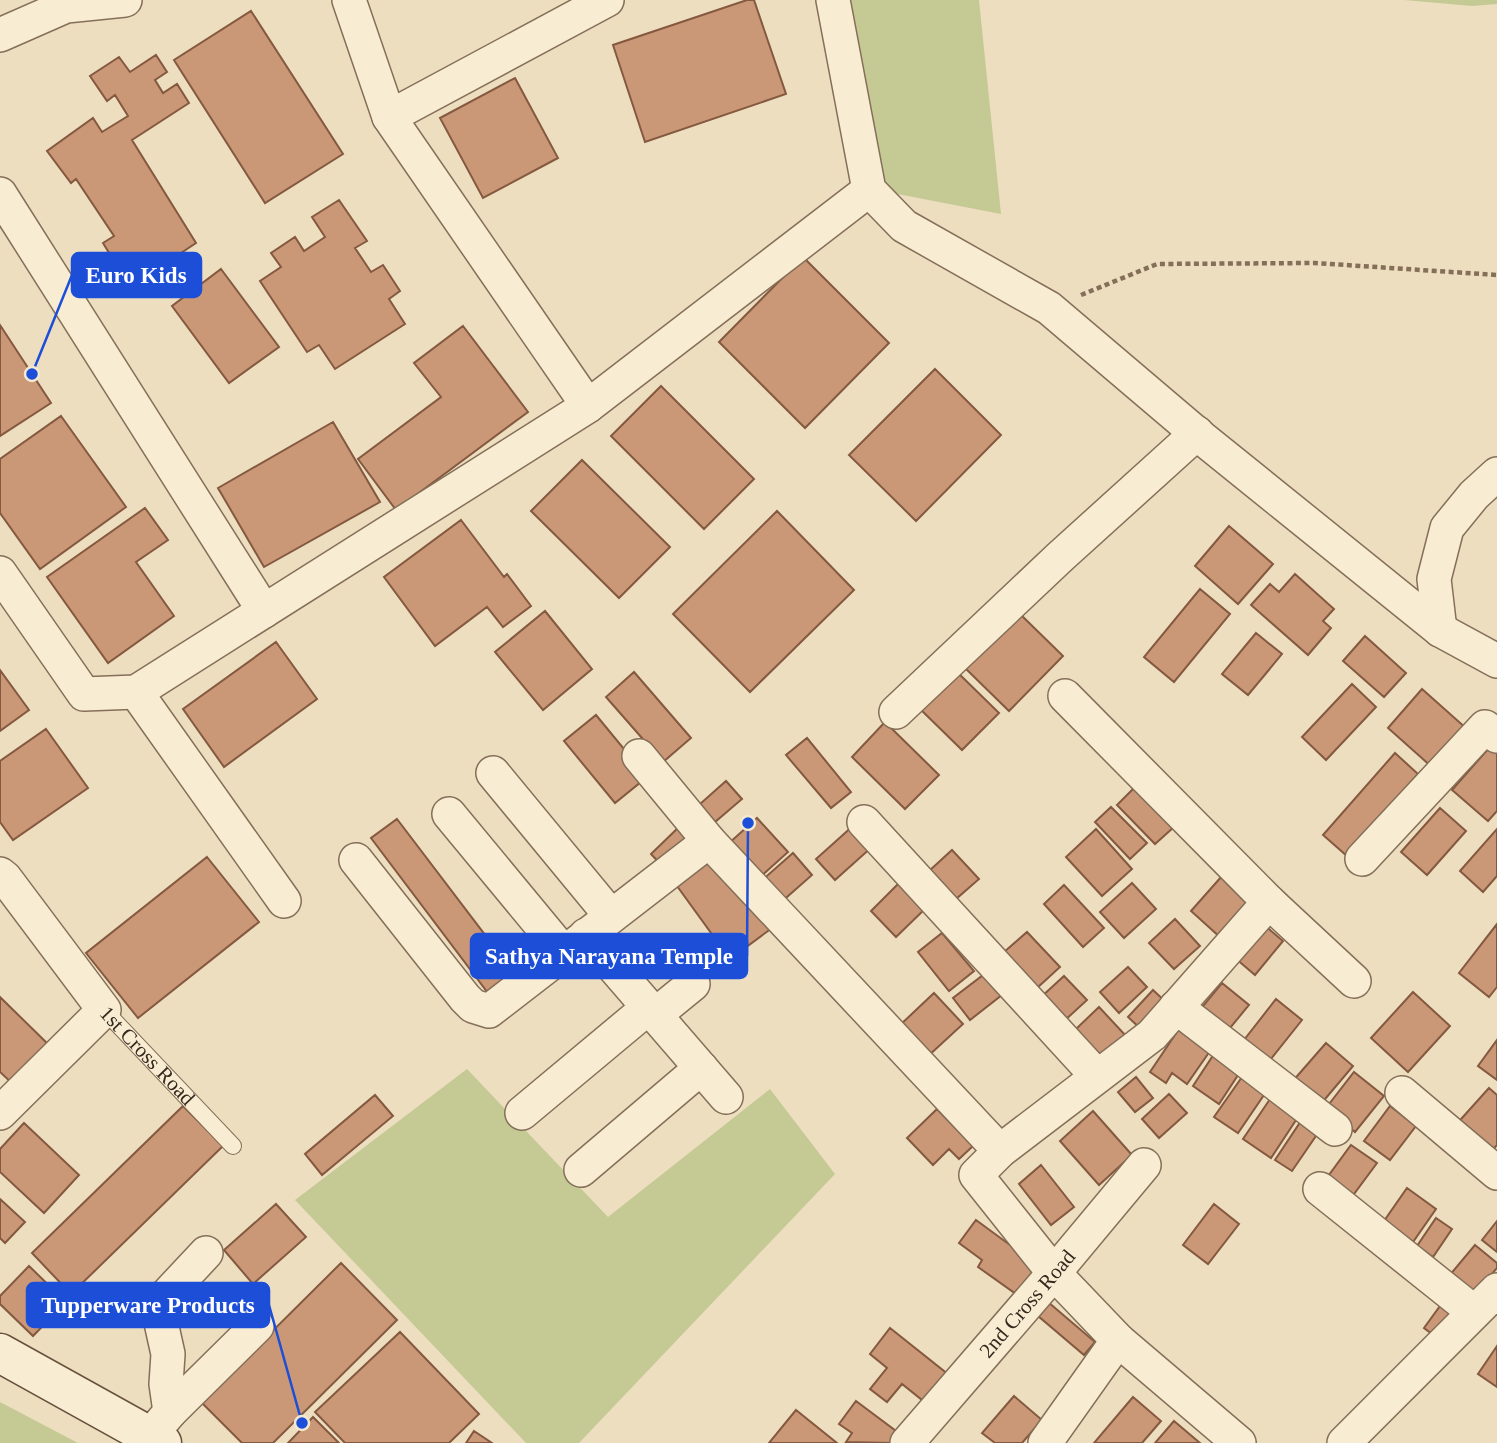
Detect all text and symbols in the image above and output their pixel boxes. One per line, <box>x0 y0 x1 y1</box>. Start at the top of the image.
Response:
callout: Euro Kids <box>72 253 201 297</box>
text: Euro Kids <box>85 263 187 288</box>
callout: Sathya Narayana Temple <box>471 934 747 978</box>
text: Sathya Narayana Temple <box>485 944 733 969</box>
street label: 1st Cross Road <box>95 1001 200 1110</box>
street label: 2nd Cross Road <box>974 1245 1080 1362</box>
callout: Tupperware Products <box>27 1283 269 1327</box>
text: Tupperware Products <box>41 1293 255 1318</box>

